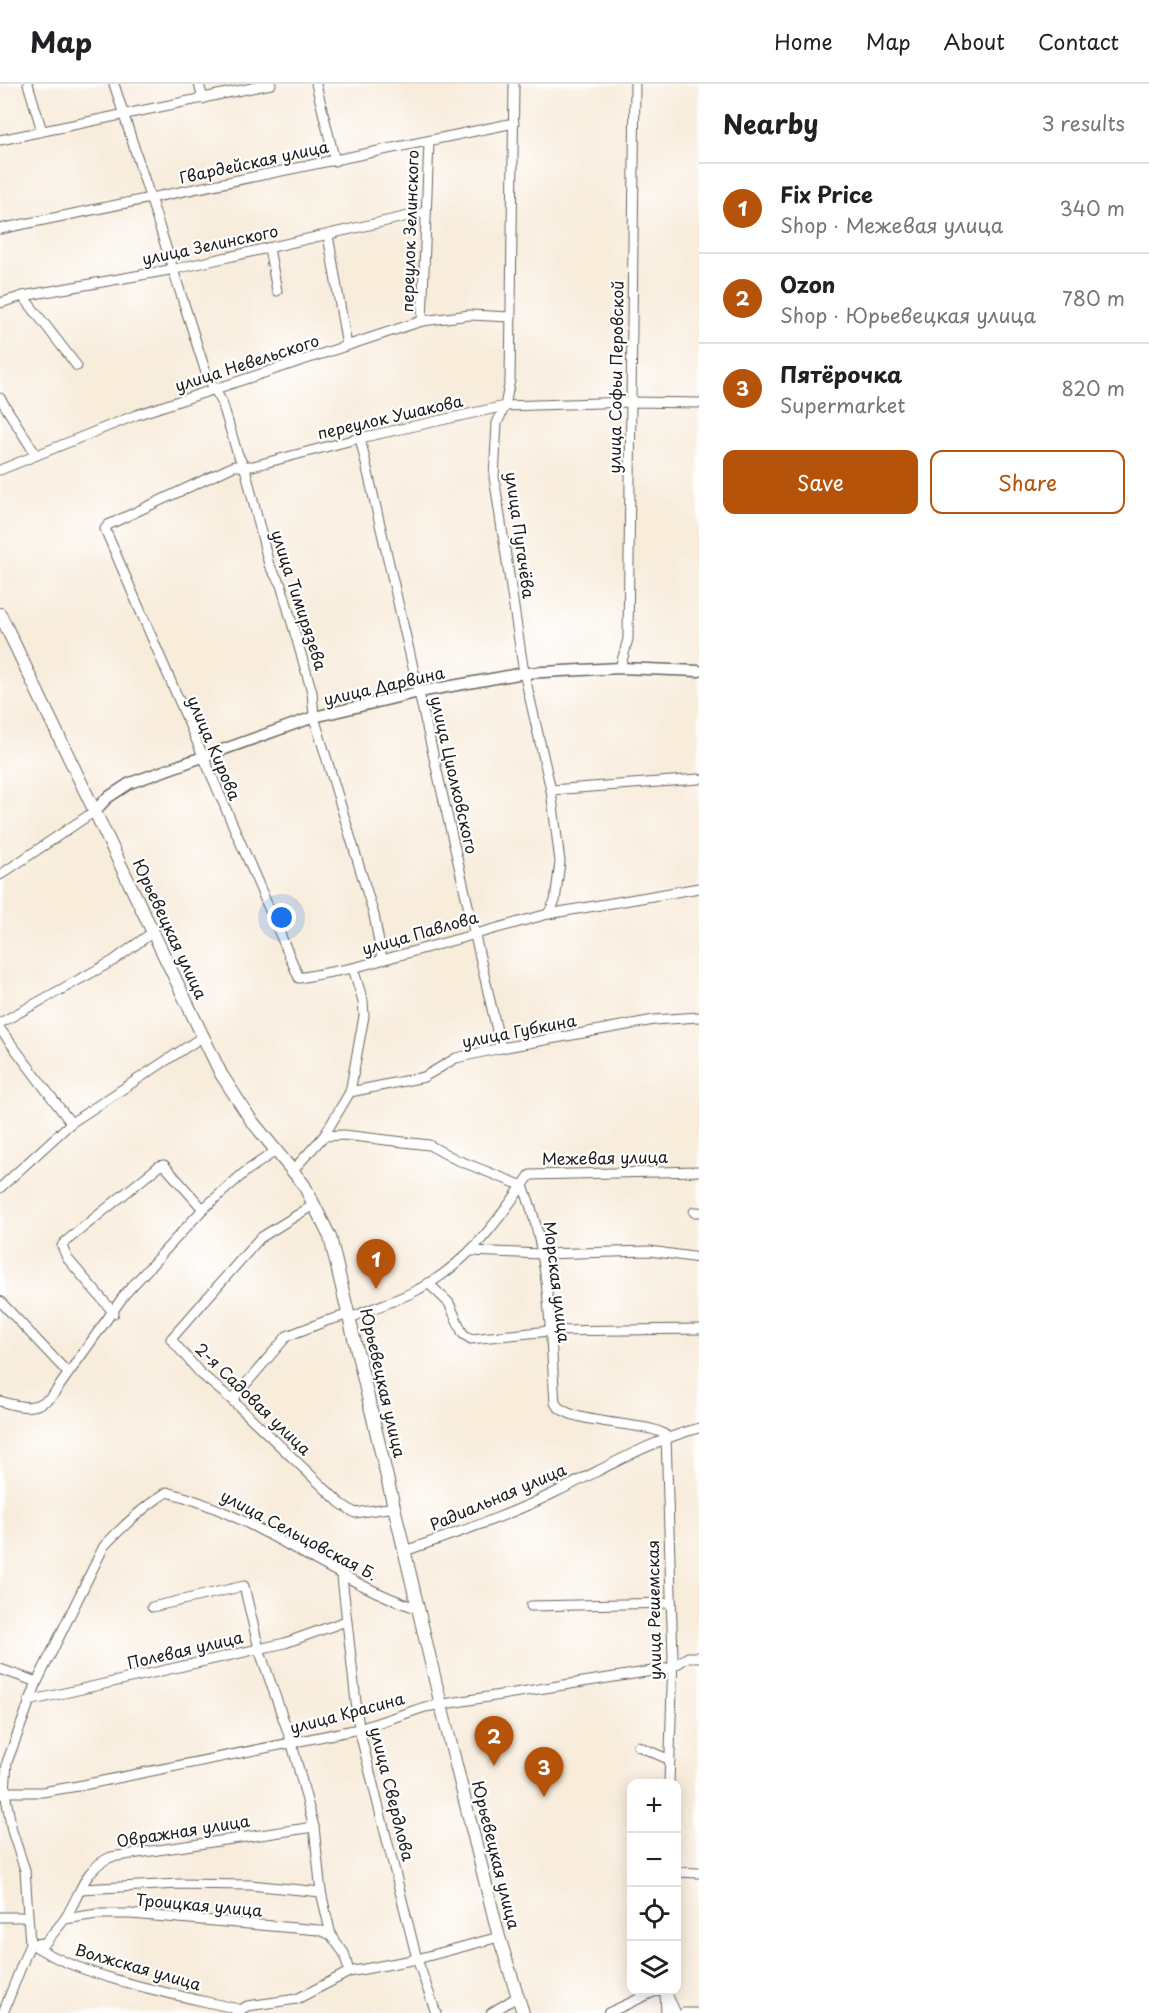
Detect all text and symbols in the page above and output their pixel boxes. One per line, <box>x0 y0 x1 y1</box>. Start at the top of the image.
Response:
text: Map <box>30 20 92 63</box>
text: Home <box>774 25 833 57</box>
text: Map <box>866 25 911 57</box>
text: About <box>944 25 1005 57</box>
text: Contact <box>1038 25 1119 57</box>
text: Nearby <box>723 104 818 143</box>
text: 3 results <box>1042 108 1125 138</box>
street label: Гвардейская улица <box>177 133 331 189</box>
street label: переулок Зелинского <box>394 149 424 313</box>
text: Fix Price <box>780 177 873 210</box>
text: 1 <box>738 193 747 223</box>
text: 340 m <box>1060 193 1125 223</box>
text: Shop · Межевая улица <box>780 210 1003 240</box>
street label: улица Зелинского <box>139 218 280 270</box>
text: Ozon <box>780 267 835 300</box>
street label: улица Софьи Перовской <box>601 280 629 474</box>
text: 2 <box>735 283 750 313</box>
text: 780 m <box>1062 283 1125 313</box>
text: Shop · Юрьевецкая улица <box>780 300 1036 330</box>
street label: улица Невельского <box>171 327 322 397</box>
text: Пятёрочка <box>780 357 902 390</box>
text: 3 <box>736 373 749 403</box>
text: 820 m <box>1062 373 1125 403</box>
street label: переулок Ушакова <box>315 388 465 444</box>
text: Supermarket <box>780 390 906 420</box>
button: Save <box>723 450 918 514</box>
button: Share <box>930 450 1125 514</box>
street label: улица Пугачёва <box>500 470 542 600</box>
street label: улица Тимирязева <box>266 526 334 673</box>
street label: улица Дарвина <box>321 659 447 711</box>
street label: улица Кирова <box>182 692 248 804</box>
street label: улица Циолковского <box>425 693 485 856</box>
street label: Юрьевецкая улица <box>128 854 214 1003</box>
your location <box>267 903 296 932</box>
street label: улица Павлова <box>359 904 481 960</box>
street label: улица Губкина <box>460 1007 578 1053</box>
street label: Межевая улица <box>542 1144 668 1170</box>
street label: Морская улица <box>539 1220 577 1344</box>
pin: 1 <box>356 1240 395 1289</box>
street label: Юрьевецкая улица <box>355 1306 413 1460</box>
street label: 2-я Садовая улица <box>190 1337 317 1460</box>
street label: Радиальная улица <box>426 1456 570 1536</box>
street label: улица Сельцовская Б. <box>217 1483 382 1586</box>
street label: улица Решемская <box>640 1540 666 1680</box>
street label: Полевая улица <box>124 1624 245 1674</box>
street label: улица Красина <box>287 1685 407 1739</box>
pin: 2 <box>474 1716 514 1766</box>
street label: улица Свердлова <box>365 1724 421 1863</box>
pin: 3 <box>524 1748 564 1797</box>
street label: Юрьевецкая улица <box>467 1778 527 1932</box>
map controls <box>627 1779 681 1995</box>
button: + <box>627 1779 681 1833</box>
street label: Овражная улица <box>115 1808 251 1852</box>
button: − <box>627 1833 681 1887</box>
street label: Троицкая улица <box>135 1887 263 1921</box>
button: locate <box>627 1887 681 1941</box>
street label: Волжская улица <box>72 1937 204 1996</box>
button: layers <box>627 1941 681 1995</box>

